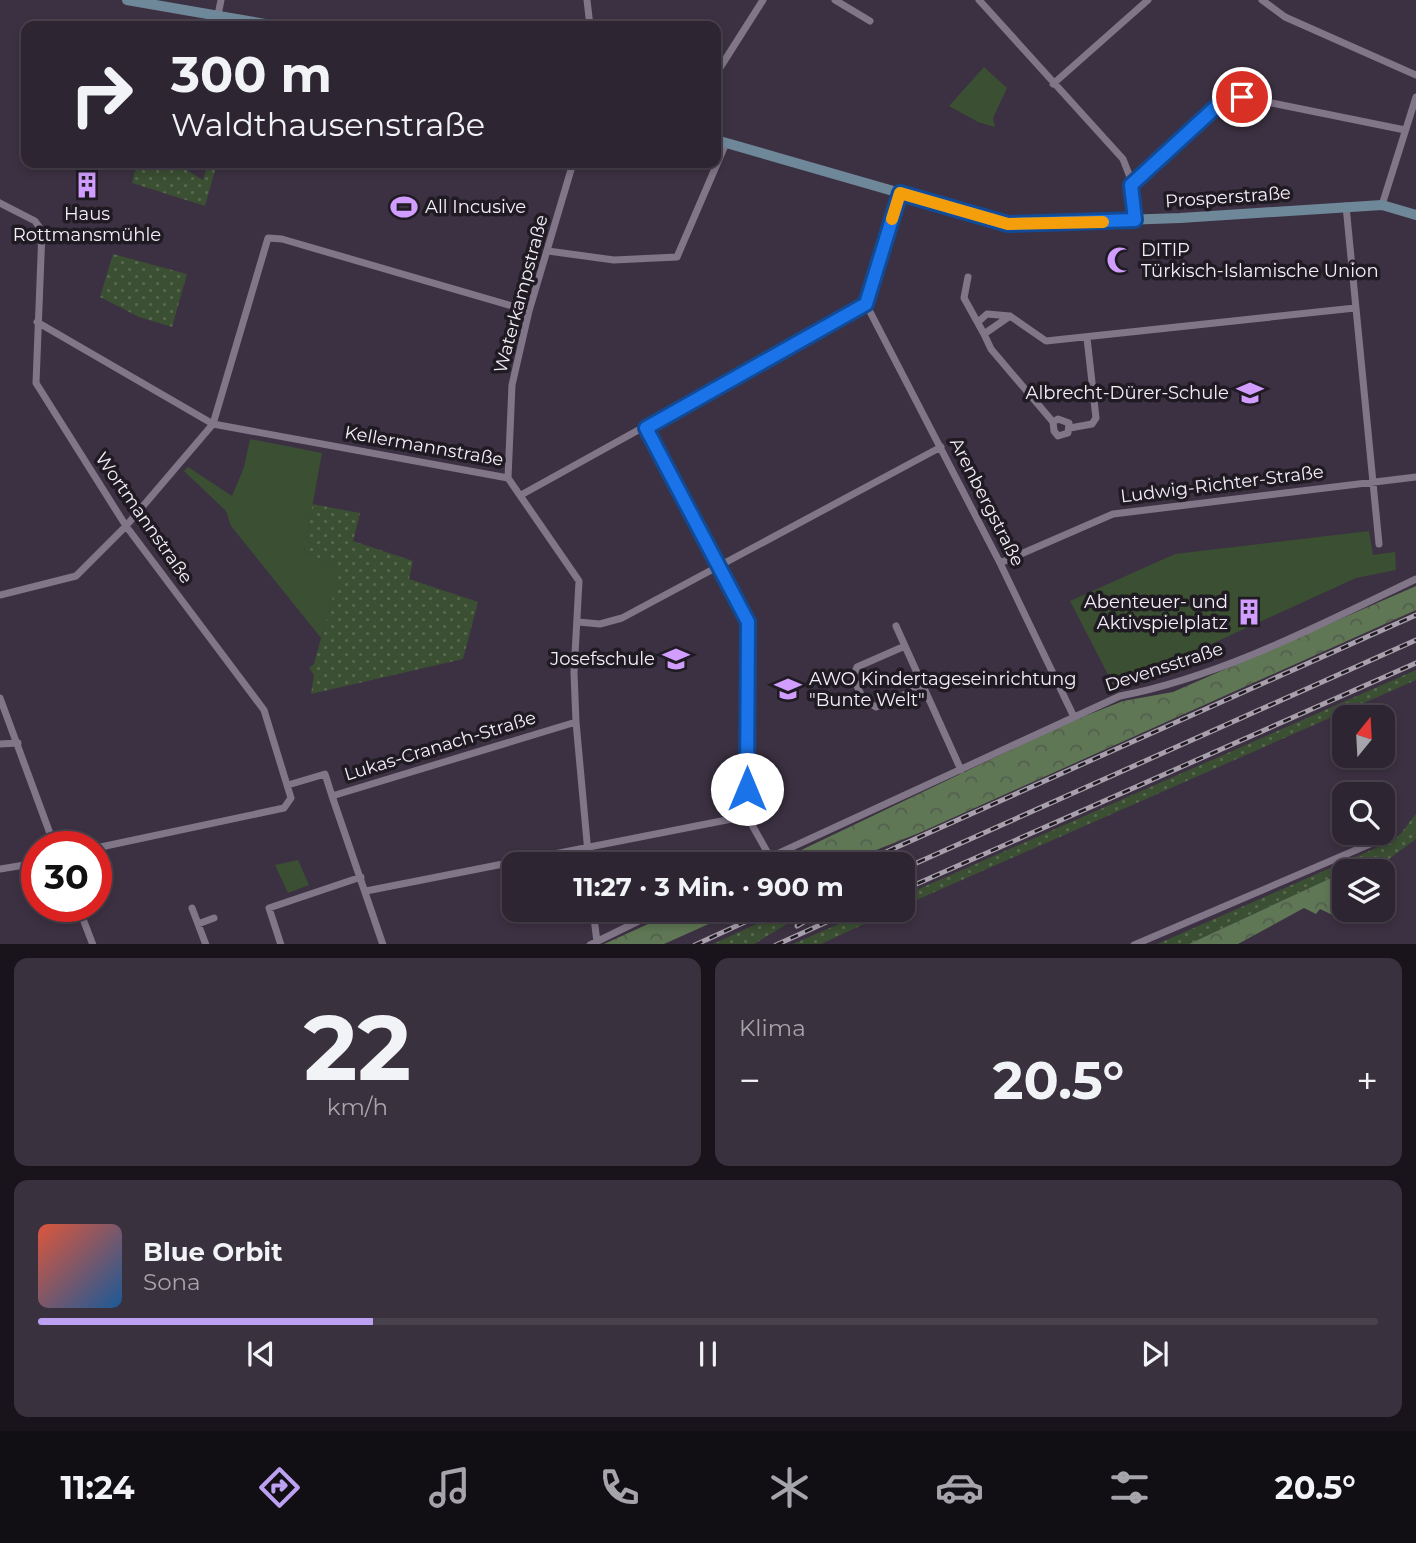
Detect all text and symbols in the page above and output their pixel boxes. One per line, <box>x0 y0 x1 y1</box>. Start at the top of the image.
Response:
text: 300 m <box>171 45 332 104</box>
icon: right <box>56 49 147 140</box>
pin <box>1212 67 1272 127</box>
icon: arrive <box>1223 78 1261 116</box>
text: Waldthausenstraße <box>171 105 485 144</box>
building icon: Haus Rottmansmühle <box>72 170 102 200</box>
street label: Prosperstraße <box>1164 182 1292 212</box>
sports icon: All Incusive <box>389 192 419 222</box>
place label: All Incusive <box>425 196 526 218</box>
place label: Haus Rottmansmühle <box>13 203 161 246</box>
street label: Waterkampstraße <box>489 212 553 376</box>
place label: DITIP Türkisch-Islamische Union <box>1141 239 1379 282</box>
mosque icon: DITIP Türkisch-Islamische Union <box>1105 245 1135 275</box>
school or university icon: Albrecht-Dürer-Schule <box>1235 378 1265 408</box>
place label: Albrecht-Dürer-Schule <box>1026 382 1229 404</box>
street label: Kellermannstraße <box>343 421 505 471</box>
street label: Arenbergstraße <box>945 434 1029 570</box>
street label: Wortmannstraße <box>90 448 198 588</box>
street label: Ludwig-Richter-Straße <box>1119 461 1325 507</box>
place label: Abenteuer- und Aktivspielplatz <box>1084 591 1228 634</box>
building icon: Abenteuer- und Aktivspielplatz <box>1234 597 1264 627</box>
street label: Devensstraße <box>1102 638 1226 696</box>
school or university icon: Josefschule <box>661 644 691 674</box>
place label: Josefschule <box>549 648 655 670</box>
place label: AWO Kindertageseinrichtung "Bunte Welt" <box>809 668 1076 711</box>
school or university icon: AWO Kindertageseinrichtung "Bunte Welt" <box>773 674 803 704</box>
north arrow <box>1332 705 1395 768</box>
map controls <box>1332 705 1395 922</box>
street label: Lukas-Cranach-Straße <box>341 706 539 786</box>
position arrow <box>710 752 784 826</box>
button: search <box>1332 782 1395 845</box>
speed limit sign: 30 <box>21 831 112 922</box>
button: layers <box>1332 859 1395 922</box>
text: 11:27 · 3 Min. · 900 m <box>573 871 844 903</box>
text: 22 <box>304 992 411 1103</box>
text: Klima <box>739 1014 806 1042</box>
text: 20.5° <box>993 1049 1124 1112</box>
text: − <box>739 1057 761 1104</box>
text: + <box>1356 1057 1378 1104</box>
text: km/h <box>327 1093 388 1121</box>
text: Blue Orbit <box>143 1236 282 1268</box>
text: Sona <box>143 1268 201 1296</box>
icon: previous <box>242 1335 280 1373</box>
icon: pause <box>689 1335 727 1373</box>
icon: next <box>1136 1335 1174 1373</box>
icon: directions <box>255 1463 304 1512</box>
icon: music <box>425 1463 474 1512</box>
icon: phone <box>595 1463 644 1512</box>
icon: climate <box>765 1463 814 1512</box>
icon: car <box>935 1463 984 1512</box>
icon: filters <box>1105 1463 1154 1512</box>
text: 11:24 <box>60 1468 135 1507</box>
text: 20.5° <box>1275 1468 1356 1507</box>

